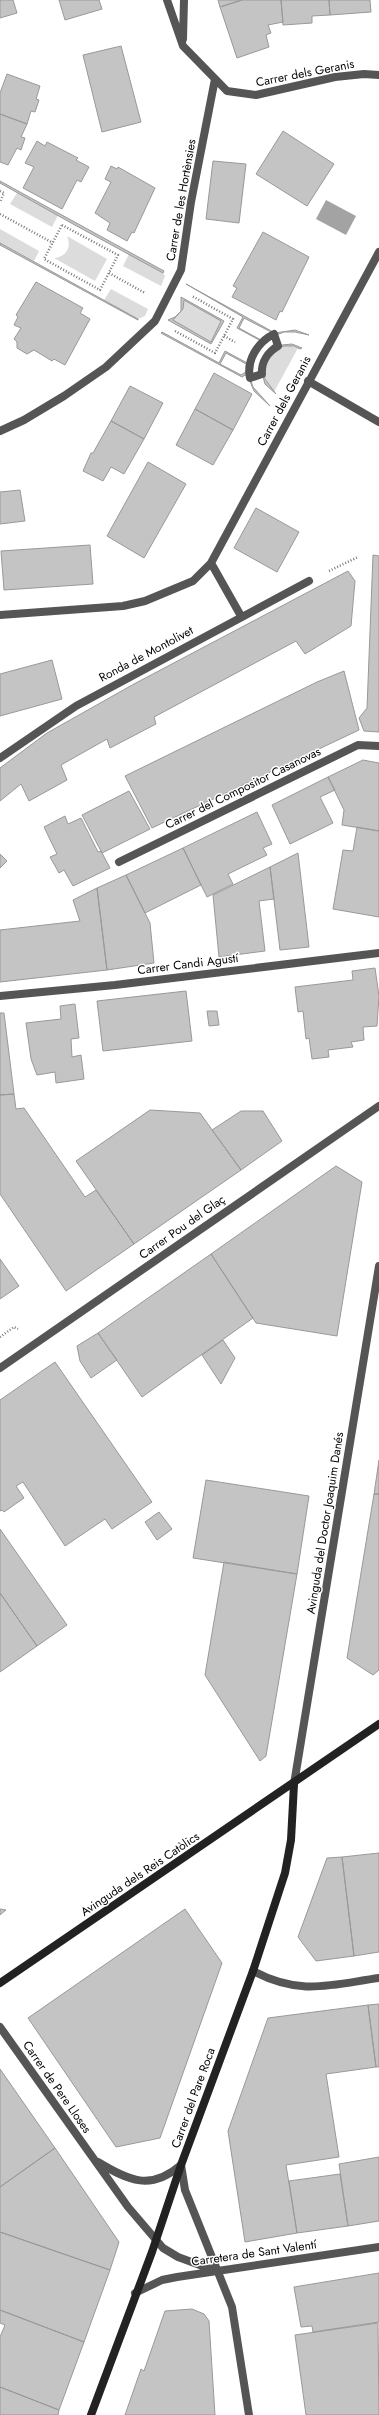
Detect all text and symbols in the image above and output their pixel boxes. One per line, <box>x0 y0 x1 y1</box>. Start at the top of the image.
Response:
street label: Carrer dels Geranis <box>254 55 356 91</box>
street label: Carrer de les Hortènsies <box>161 137 201 262</box>
street label: Carrer dels Geranis <box>253 353 315 449</box>
street label: Ronda de Montolivet <box>96 621 196 686</box>
street label: Carrer del Compositor Casanovas <box>162 742 324 834</box>
street label: Carrer Candi Agustí <box>136 949 240 979</box>
street label: Carrer Pou del Glaç <box>135 1190 229 1263</box>
street label: Avinguda del Doctor Joaquim Danés <box>302 1431 348 1615</box>
street label: Avinguda dels Reis Catòlics <box>77 1827 203 1921</box>
street label: Carrer de Pere Lloses <box>18 2037 96 2137</box>
street label: Carrer del Pare Roca <box>166 2045 220 2151</box>
street label: Carretera de Sant Valentí <box>190 2235 319 2271</box>

